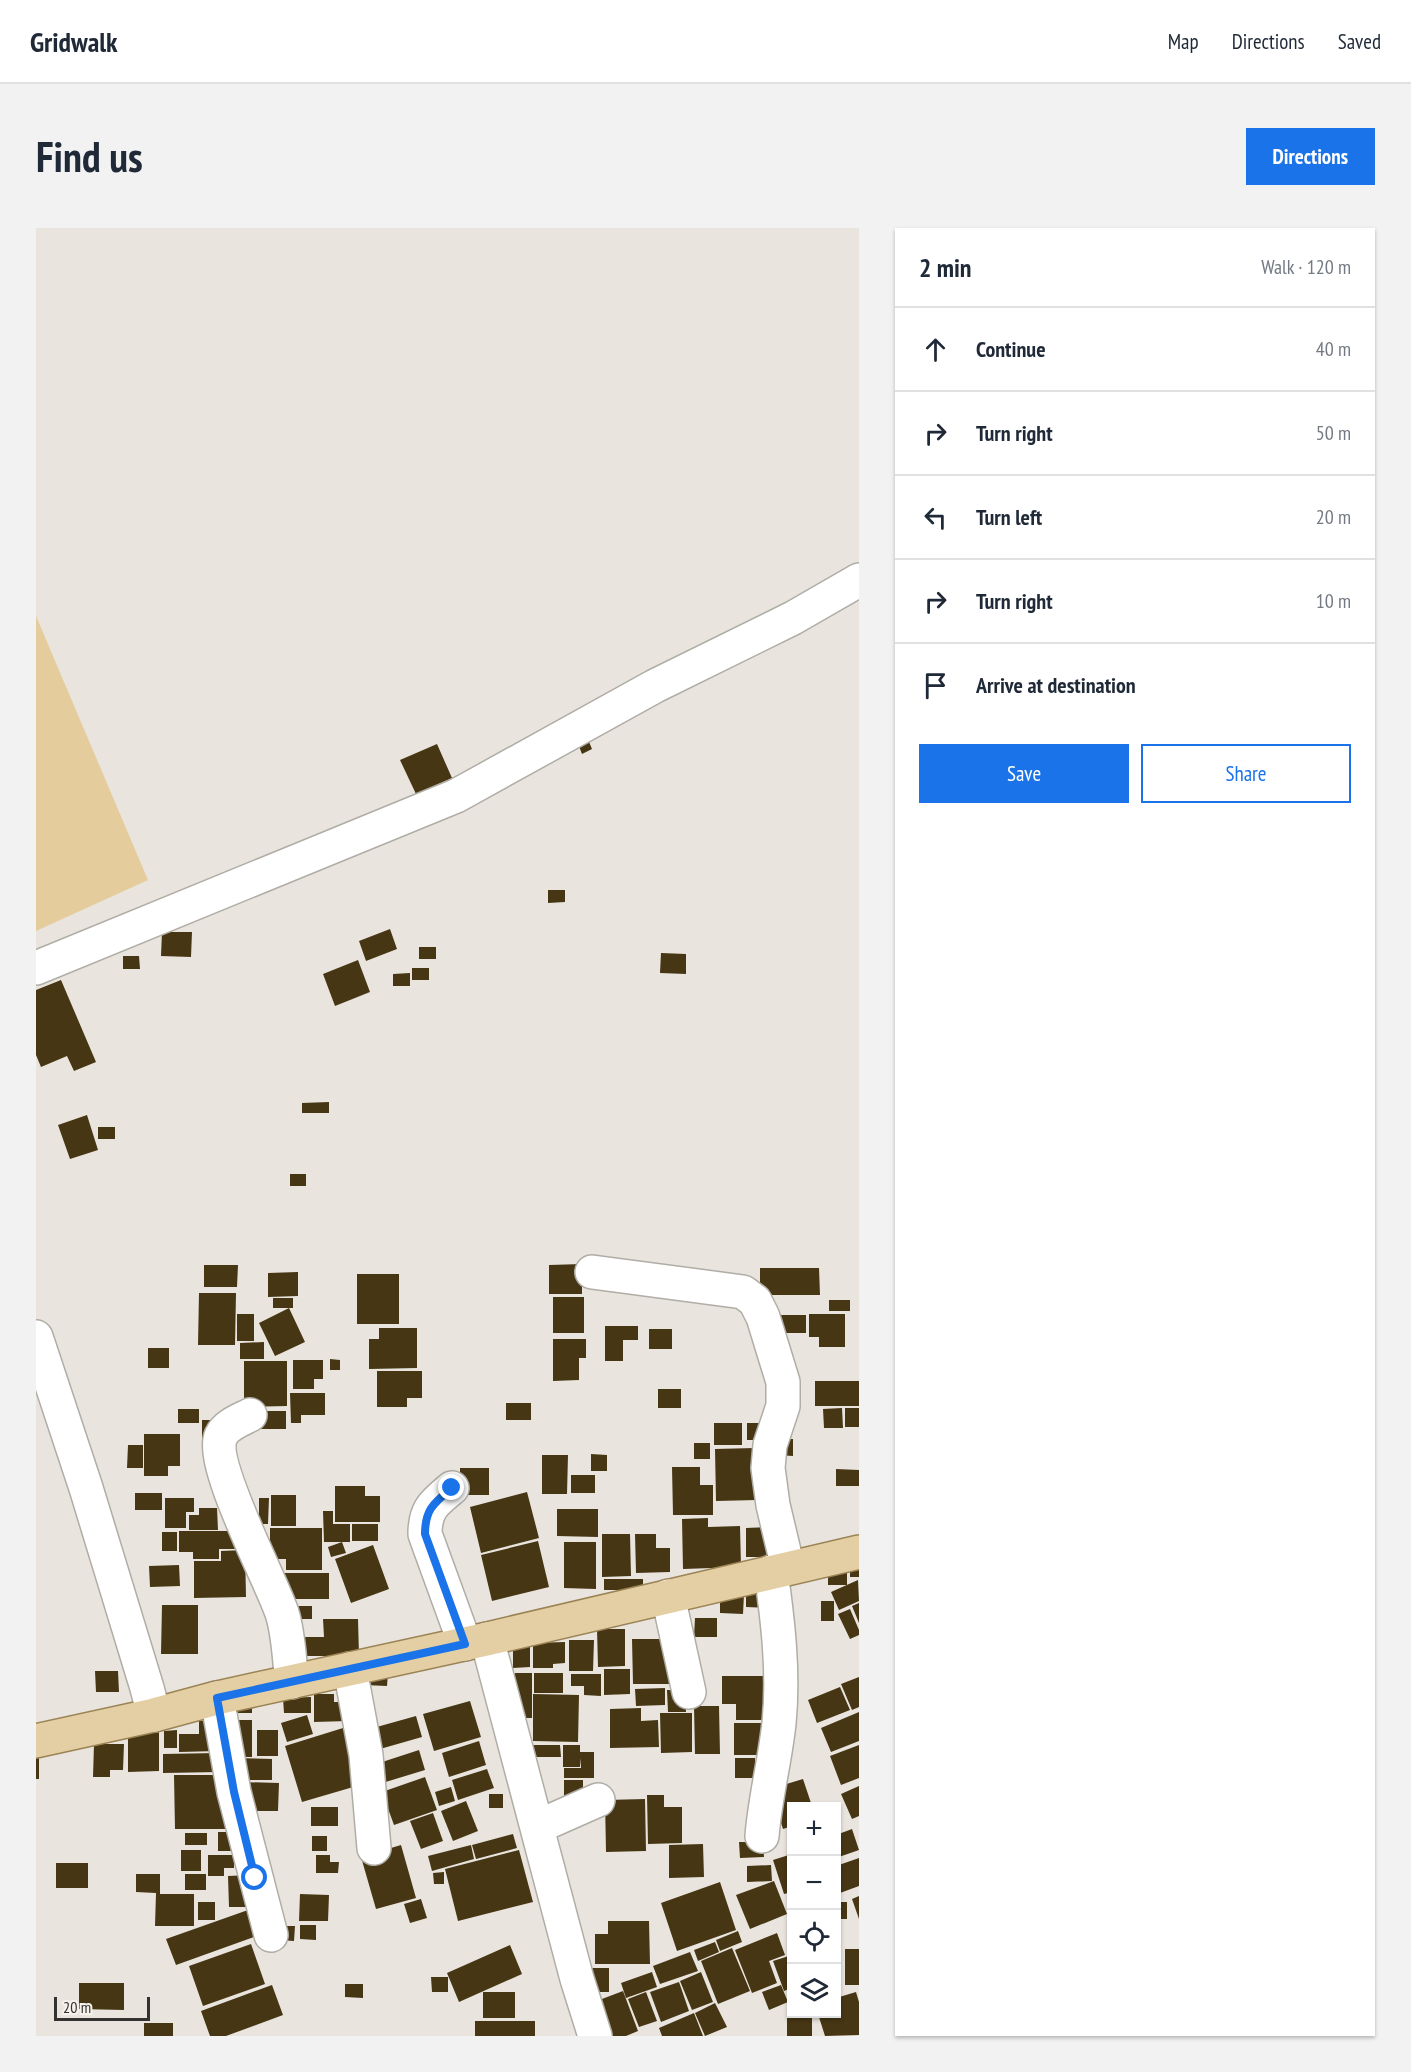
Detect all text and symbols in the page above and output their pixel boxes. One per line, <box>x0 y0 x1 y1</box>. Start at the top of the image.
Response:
text: Gridwalk <box>30 23 118 60</box>
text: Map <box>1168 28 1199 55</box>
text: Directions <box>1232 28 1305 55</box>
text: Saved <box>1338 28 1381 55</box>
button: Directions <box>1246 128 1375 185</box>
text: Find us <box>36 129 143 184</box>
text: 2 min <box>919 251 972 284</box>
text: Walk · 120 m <box>1261 254 1351 280</box>
icon: ahead <box>919 333 952 366</box>
text: Continue <box>976 335 1046 363</box>
text: 40 m <box>1316 336 1351 362</box>
icon: right <box>919 417 952 450</box>
text: Turn right <box>976 419 1053 447</box>
text: 50 m <box>1316 420 1351 446</box>
icon: left <box>919 501 952 534</box>
text: Turn left <box>976 503 1042 531</box>
text: 20 m <box>1316 504 1351 530</box>
icon: right <box>919 585 952 618</box>
text: Turn right <box>976 587 1053 615</box>
text: 10 m <box>1316 588 1351 614</box>
icon: arrive <box>919 669 952 702</box>
text: Arrive at destination <box>976 671 1136 699</box>
button: Save <box>919 744 1129 803</box>
button: Share <box>1141 744 1351 803</box>
route end <box>438 1474 464 1500</box>
map controls <box>787 1802 841 2018</box>
button: + <box>787 1802 841 1856</box>
button: − <box>787 1856 841 1910</box>
route start <box>241 1864 267 1890</box>
button: locate <box>787 1910 841 1964</box>
button: layers <box>787 1964 841 2018</box>
scale bar <box>54 1994 150 2022</box>
text: 20 m <box>63 1997 91 2017</box>

